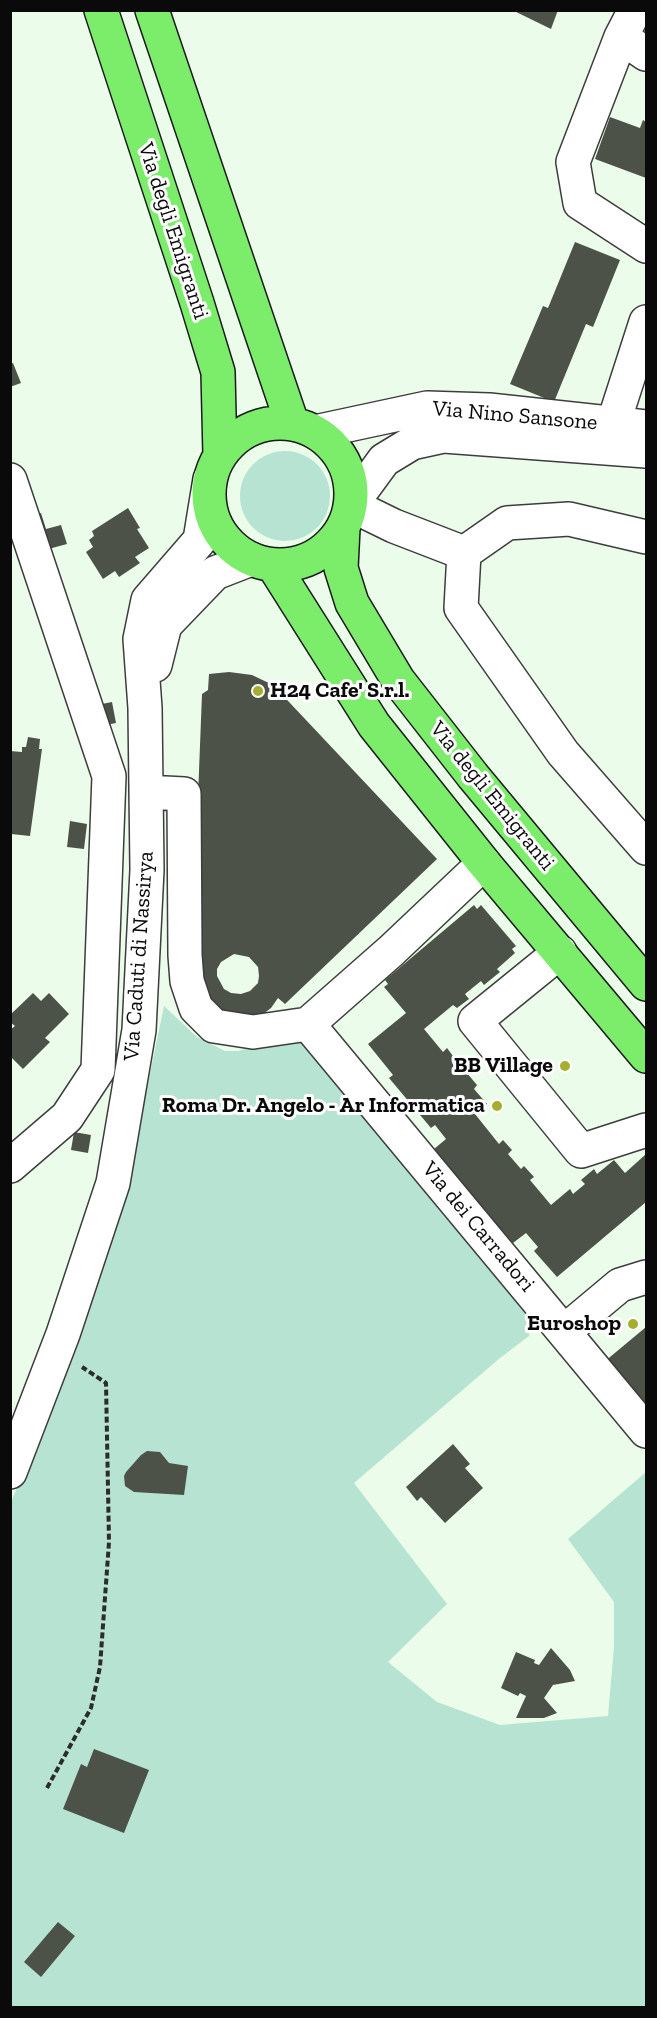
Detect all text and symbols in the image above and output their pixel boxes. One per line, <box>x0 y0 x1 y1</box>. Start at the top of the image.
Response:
street label: Via degli Emigranti <box>132 139 214 323</box>
street label: Via Nino Sansone <box>431 396 599 436</box>
place label: H24 Cafe' S.r.l. <box>270 678 410 704</box>
marker: H24 Cafe' S.r.l. <box>251 684 265 698</box>
street label: Via degli Emigranti <box>424 716 560 876</box>
street label: Via Caduti di Nassirya <box>118 850 160 1062</box>
place label: BB Village <box>454 1053 553 1079</box>
marker: BB Village <box>558 1059 572 1073</box>
place label: Roma Dr. Angelo - Ar Informatica <box>162 1093 485 1119</box>
marker: Roma Dr. Angelo - Ar Informatica <box>490 1099 504 1113</box>
street label: Via dei Carradori <box>416 1157 540 1297</box>
place label: Euroshop <box>527 1311 621 1337</box>
marker: Euroshop <box>626 1317 640 1331</box>

